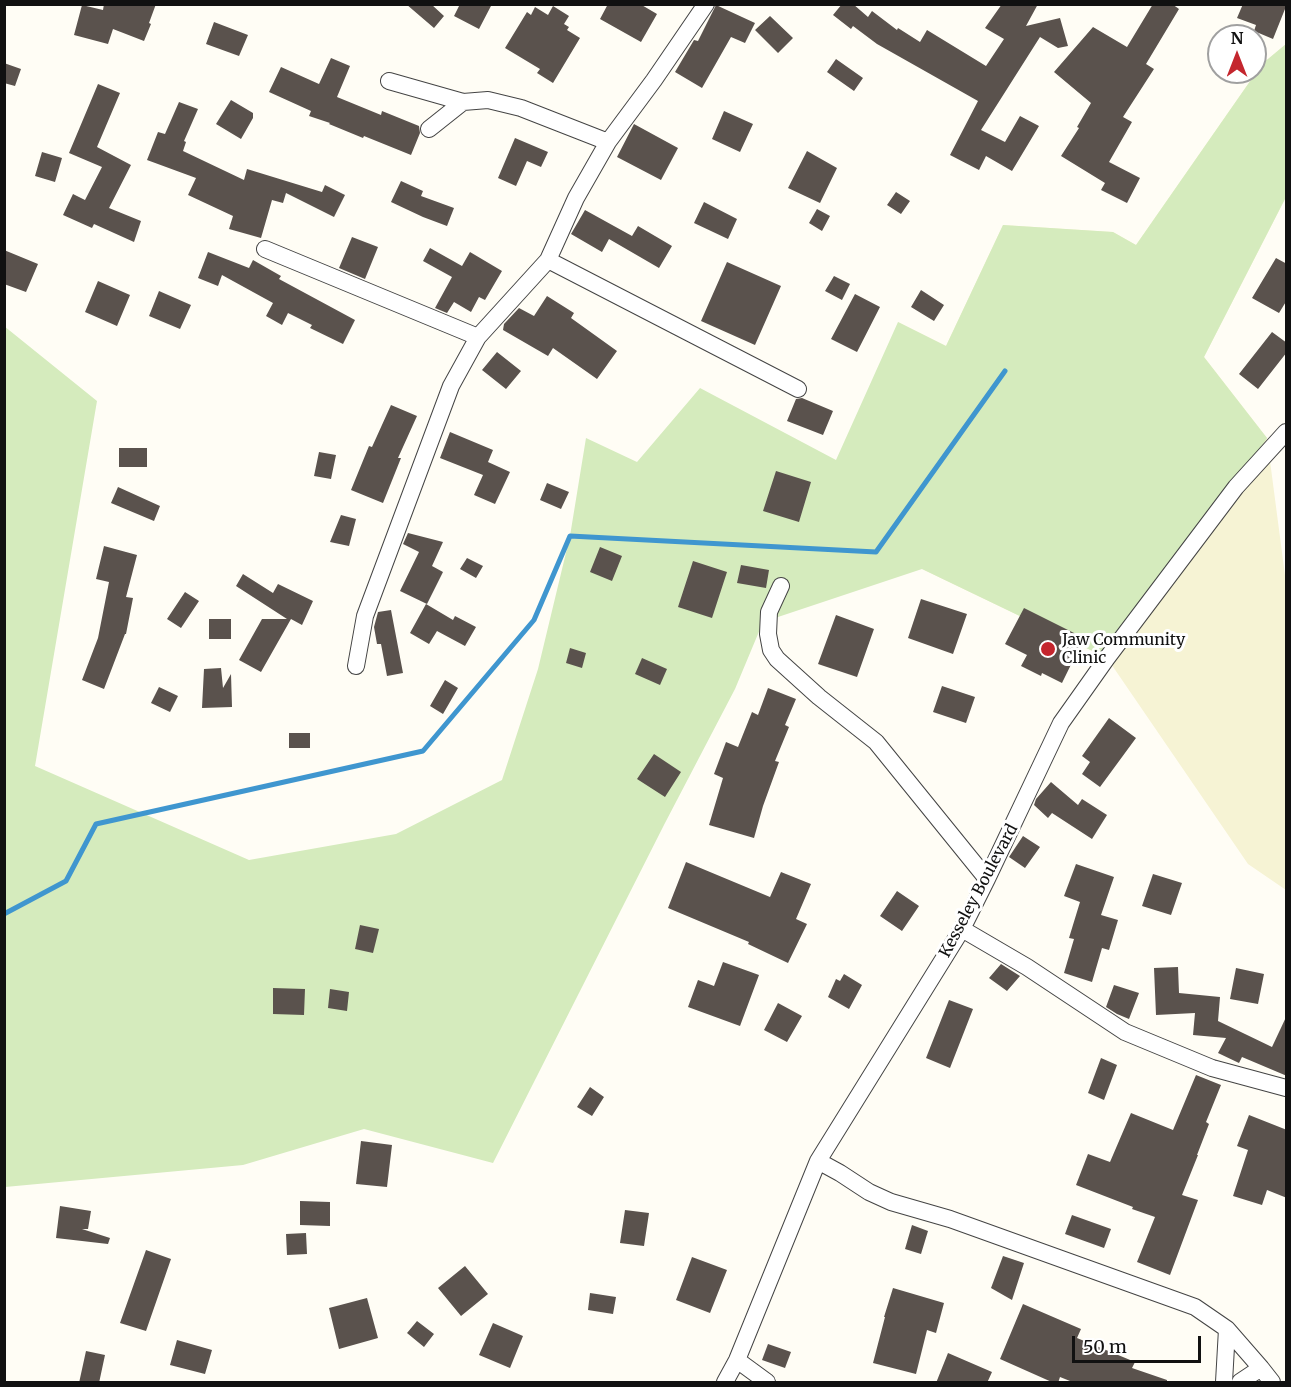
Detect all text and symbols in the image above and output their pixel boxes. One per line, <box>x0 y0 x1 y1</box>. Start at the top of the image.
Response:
north arrow <box>1207 24 1267 84</box>
text: N <box>1231 28 1243 48</box>
place label: Jaw Community Clinic <box>1062 630 1185 668</box>
marker: Jaw Community Clinic <box>1039 640 1057 658</box>
street label: Kesseley Boulevard <box>936 821 1022 961</box>
scale bar <box>1075 1324 1204 1362</box>
text: 50 m <box>1083 1335 1127 1358</box>

